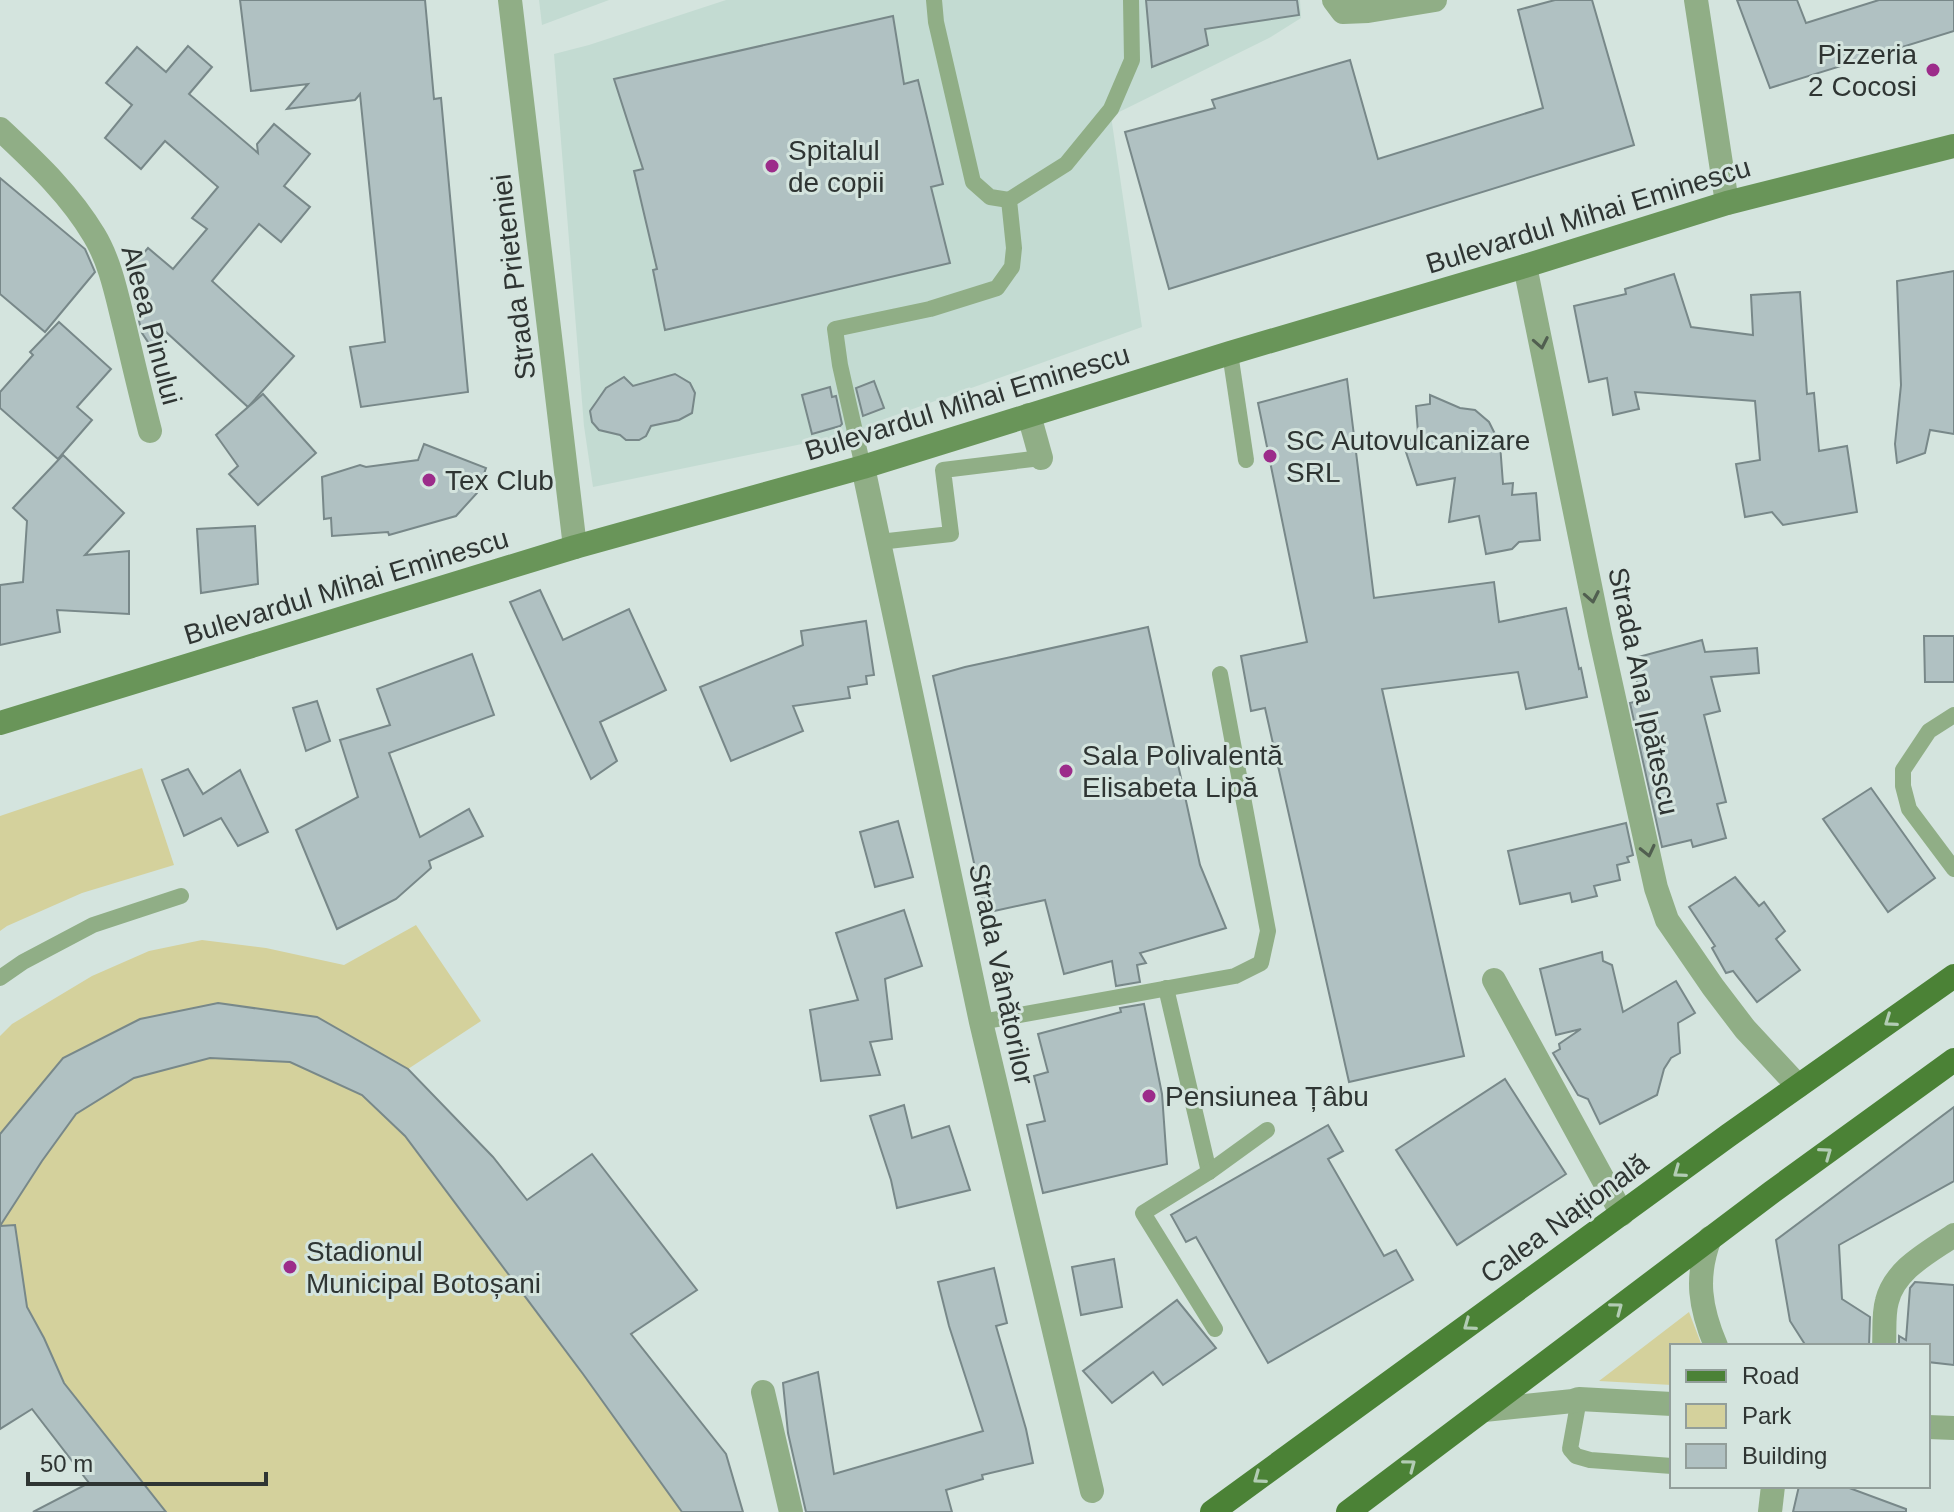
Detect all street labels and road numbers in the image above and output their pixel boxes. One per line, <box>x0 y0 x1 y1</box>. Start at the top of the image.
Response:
street label: Bulevardul Mihai Eminescu <box>1422 151 1754 280</box>
street label: Strada Prieteniei <box>485 172 541 382</box>
street label: Aleea Pinului <box>115 242 188 408</box>
street label: Bulevardul Mihai Eminescu <box>801 338 1133 467</box>
street label: Bulevardul Mihai Eminescu <box>180 522 512 651</box>
street label: Strada Ana Ipătescu <box>1602 565 1685 818</box>
street label: Strada Vânătorilor <box>963 861 1040 1088</box>
street label: Calea Națională <box>1475 1147 1654 1290</box>

